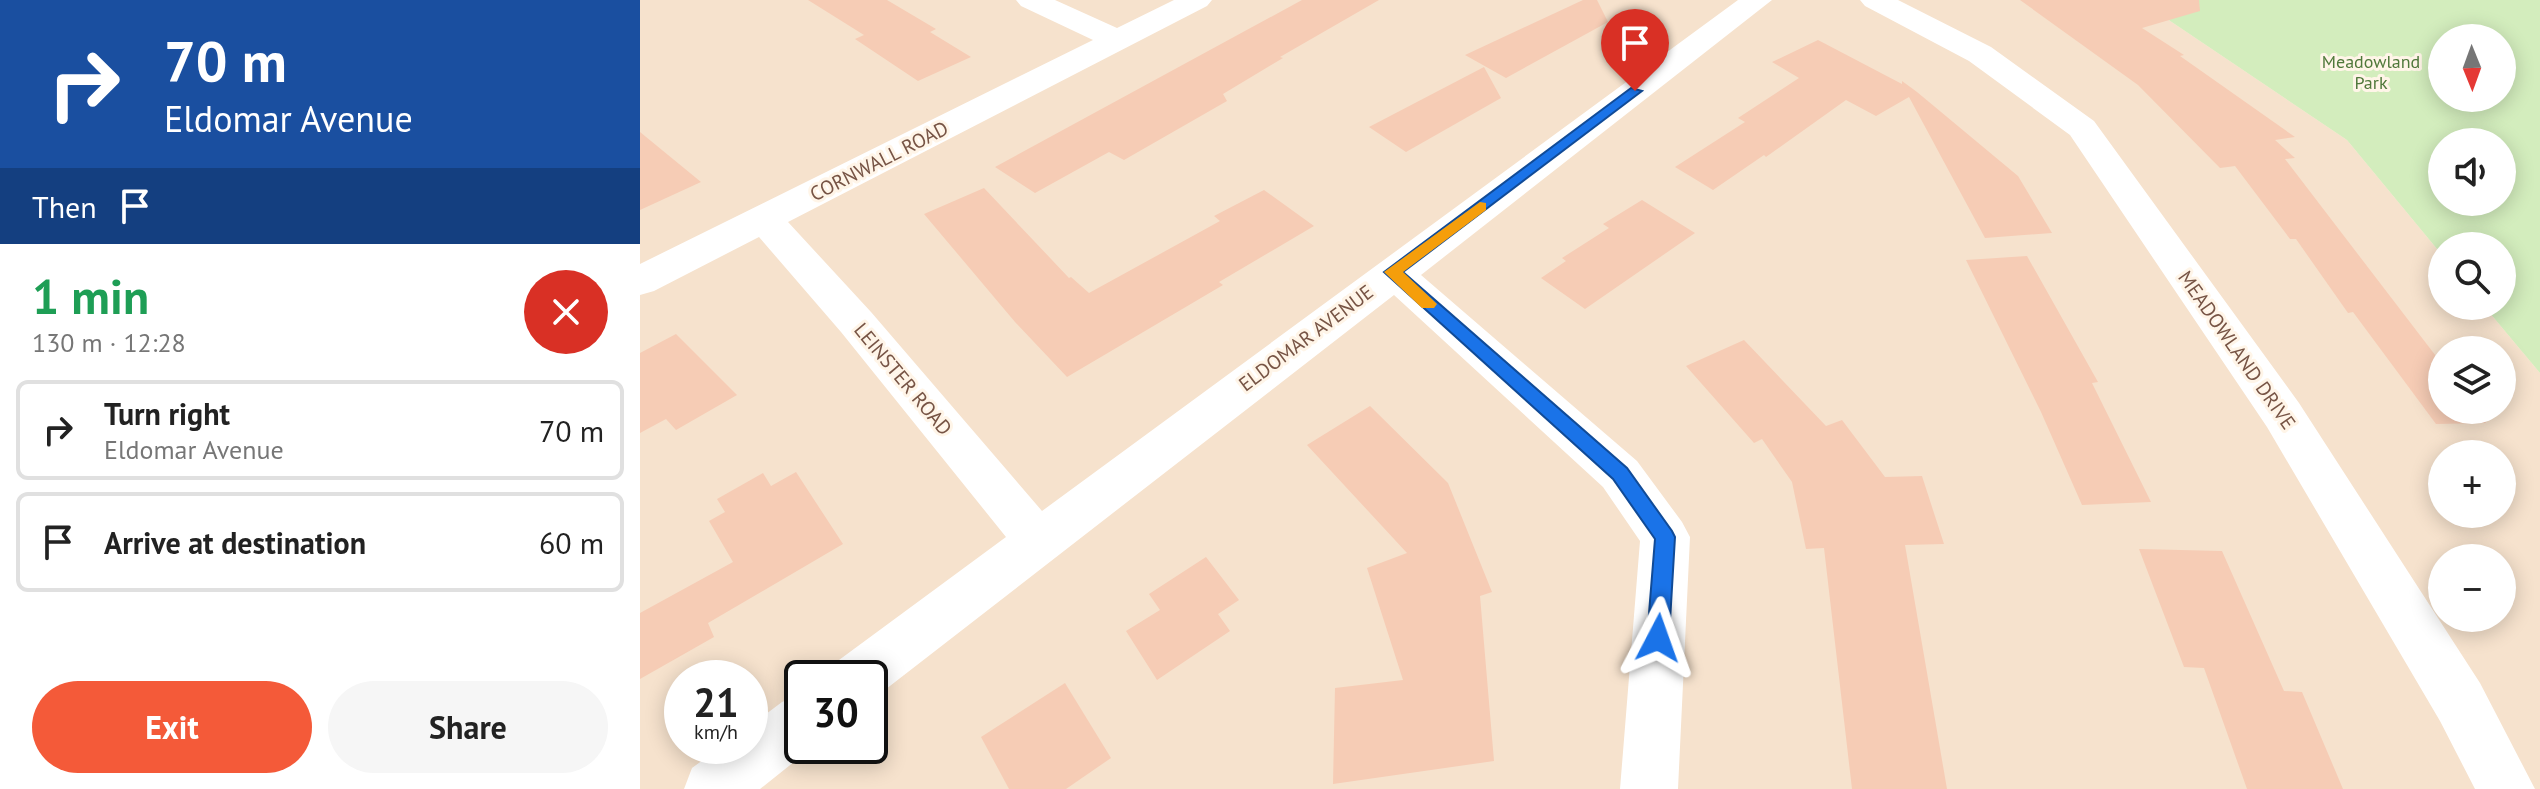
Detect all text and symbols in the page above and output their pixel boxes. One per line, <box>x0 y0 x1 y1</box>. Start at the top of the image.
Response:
pin <box>1601 9 1669 91</box>
icon: arrive <box>1613 21 1657 65</box>
north arrow <box>2428 24 2516 112</box>
map controls <box>2428 24 2516 632</box>
text: 70 m <box>164 25 287 97</box>
icon: right <box>32 32 136 136</box>
park label: Meadowland Park <box>2322 50 2420 94</box>
text: Eldomar Avenue <box>164 95 413 142</box>
street label: CORNWALL ROAD <box>805 115 953 207</box>
button: sound <box>2428 128 2516 216</box>
icon: arrive <box>113 184 157 228</box>
text: Then <box>32 187 97 226</box>
button: search <box>2428 232 2516 320</box>
text: 1 min <box>32 265 149 327</box>
street label: MEADOWLAND DRIVE <box>2172 266 2302 434</box>
button: close <box>524 270 608 354</box>
street label: ELDOMAR AVENUE <box>1233 279 1379 397</box>
street label: LEINSTER ROAD <box>848 317 958 441</box>
text: 130 m · 12:28 <box>32 326 186 359</box>
button: layers <box>2428 336 2516 424</box>
text: Turn right <box>104 394 230 433</box>
icon: right <box>36 408 80 452</box>
text: 70 m <box>539 411 604 450</box>
text: Eldomar Avenue <box>104 433 284 466</box>
button: + <box>2428 440 2516 528</box>
icon: arrive <box>36 520 80 564</box>
text: Arrive at destination <box>104 523 366 562</box>
text: 60 m <box>539 523 604 562</box>
button: − <box>2428 544 2516 632</box>
position arrow <box>1616 596 1700 680</box>
speed limit sign: 30 <box>784 660 888 764</box>
text: 21 <box>693 676 739 728</box>
button: Exit <box>32 681 312 773</box>
button: Share <box>328 681 608 773</box>
text: km/h <box>694 719 738 745</box>

